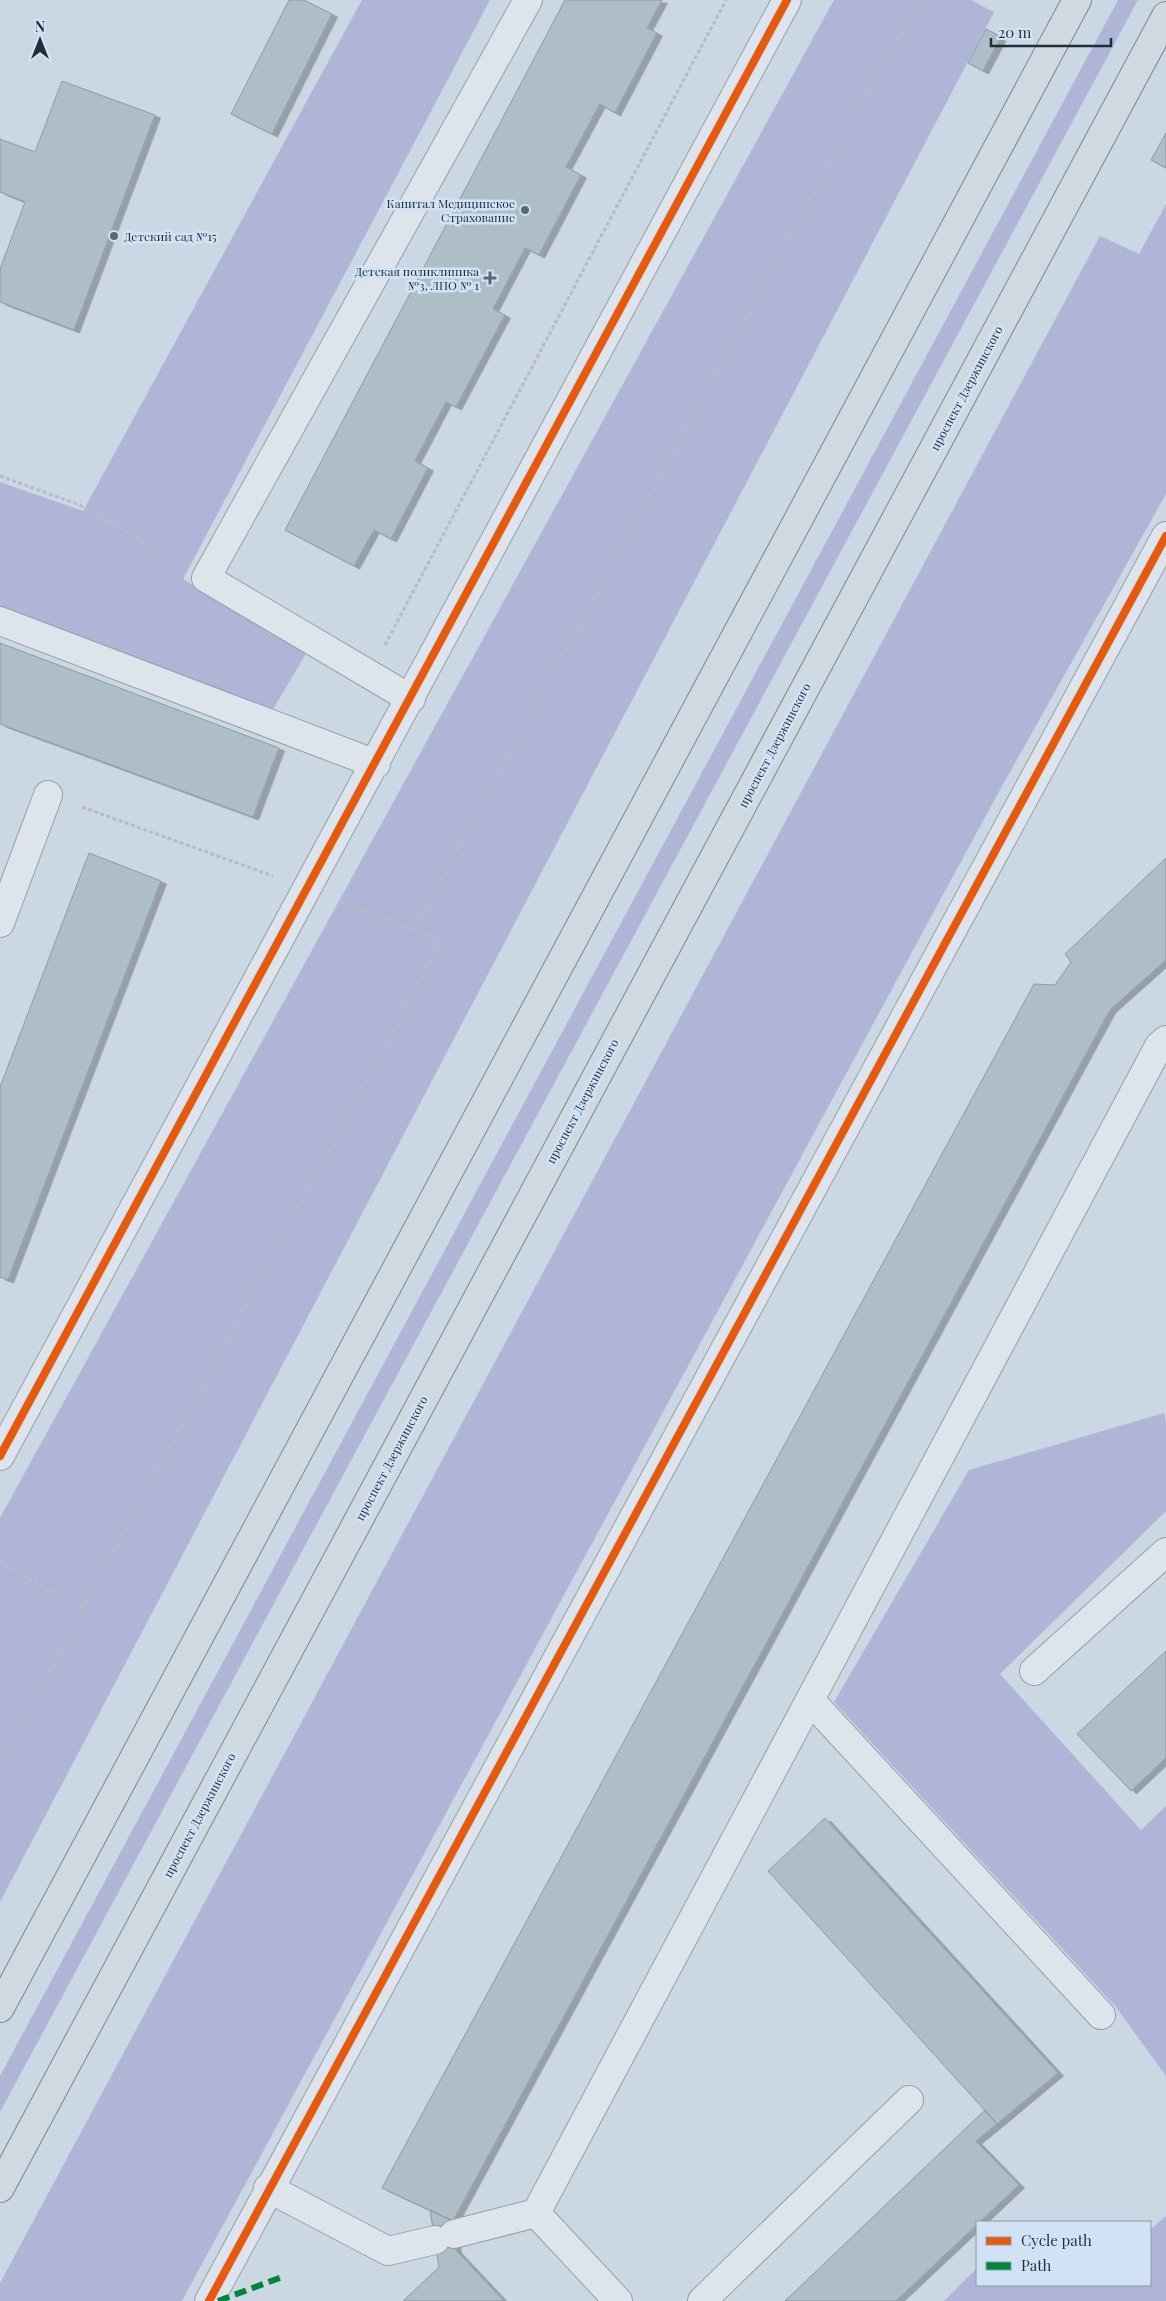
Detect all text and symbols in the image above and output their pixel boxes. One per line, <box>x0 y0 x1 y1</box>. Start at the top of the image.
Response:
north arrow <box>15 15 65 65</box>
scale bar <box>991 15 1111 47</box>
text: N <box>35 17 45 36</box>
text: 20 m <box>998 22 1032 42</box>
place label: Капитал Медицинское Страхование <box>387 195 515 225</box>
marker: Капитал Медицинское Страхование <box>519 204 531 216</box>
place label: Детский сад №15 <box>124 228 217 244</box>
marker: Детский сад №15 <box>108 230 120 242</box>
place label: Детская поликлиника №3, ЛПО № 1 <box>355 263 480 293</box>
marker: Детская поликлиника №3, ЛПО № 1 <box>483 271 497 285</box>
street label: проспект Дзержинского <box>926 323 1006 453</box>
street label: проспект Дзержинского <box>734 680 814 810</box>
street label: проспект Дзержинского <box>542 1036 622 1166</box>
street label: проспект Дзержинского <box>351 1393 431 1523</box>
street label: проспект Дзержинского <box>159 1750 239 1880</box>
legend <box>976 2221 1151 2286</box>
text: Cycle path <box>1021 2230 1092 2250</box>
text: Path <box>1021 2255 1051 2275</box>

